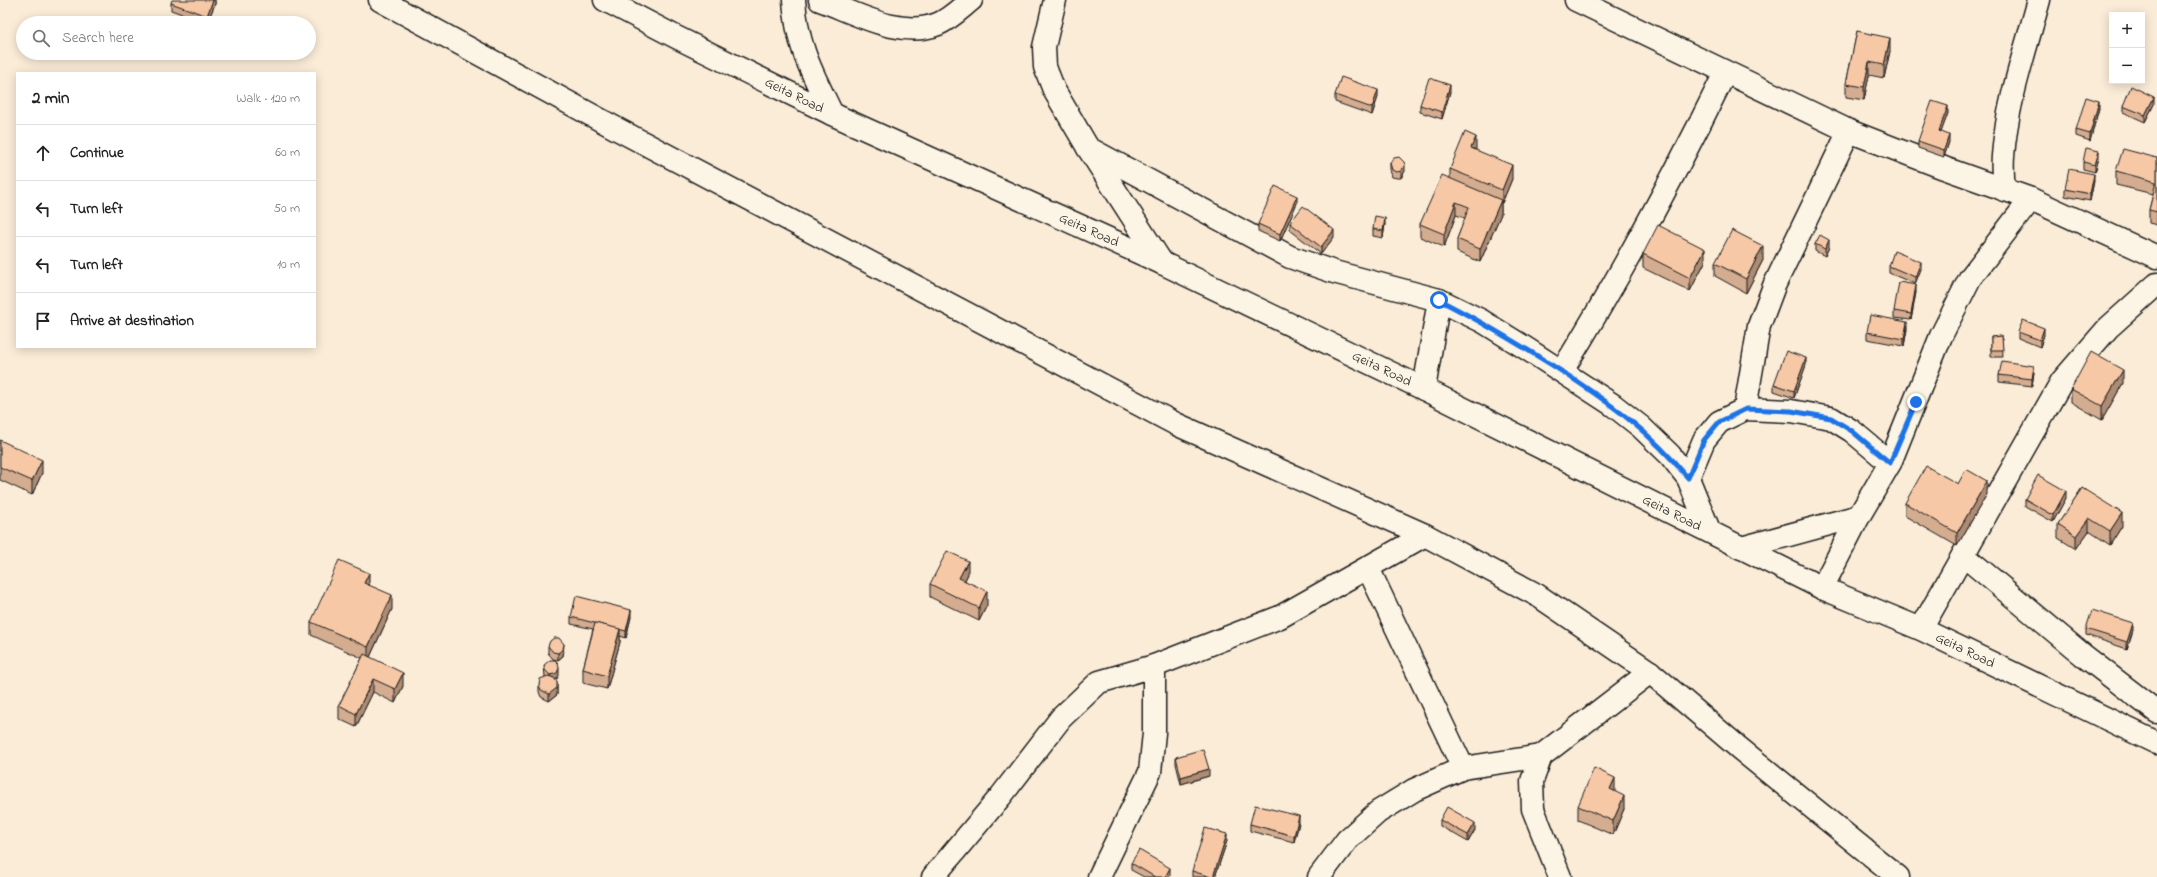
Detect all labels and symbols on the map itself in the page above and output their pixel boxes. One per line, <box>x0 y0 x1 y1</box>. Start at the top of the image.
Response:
street label: Geita Road <box>761 72 828 119</box>
street label: Geita Road <box>1056 207 1123 253</box>
route start <box>1430 291 1448 309</box>
street label: Geita Road <box>1348 345 1415 392</box>
route end <box>1907 393 1925 411</box>
street label: Geita Road <box>1639 489 1705 537</box>
street label: Geita Road <box>1932 627 1999 674</box>

